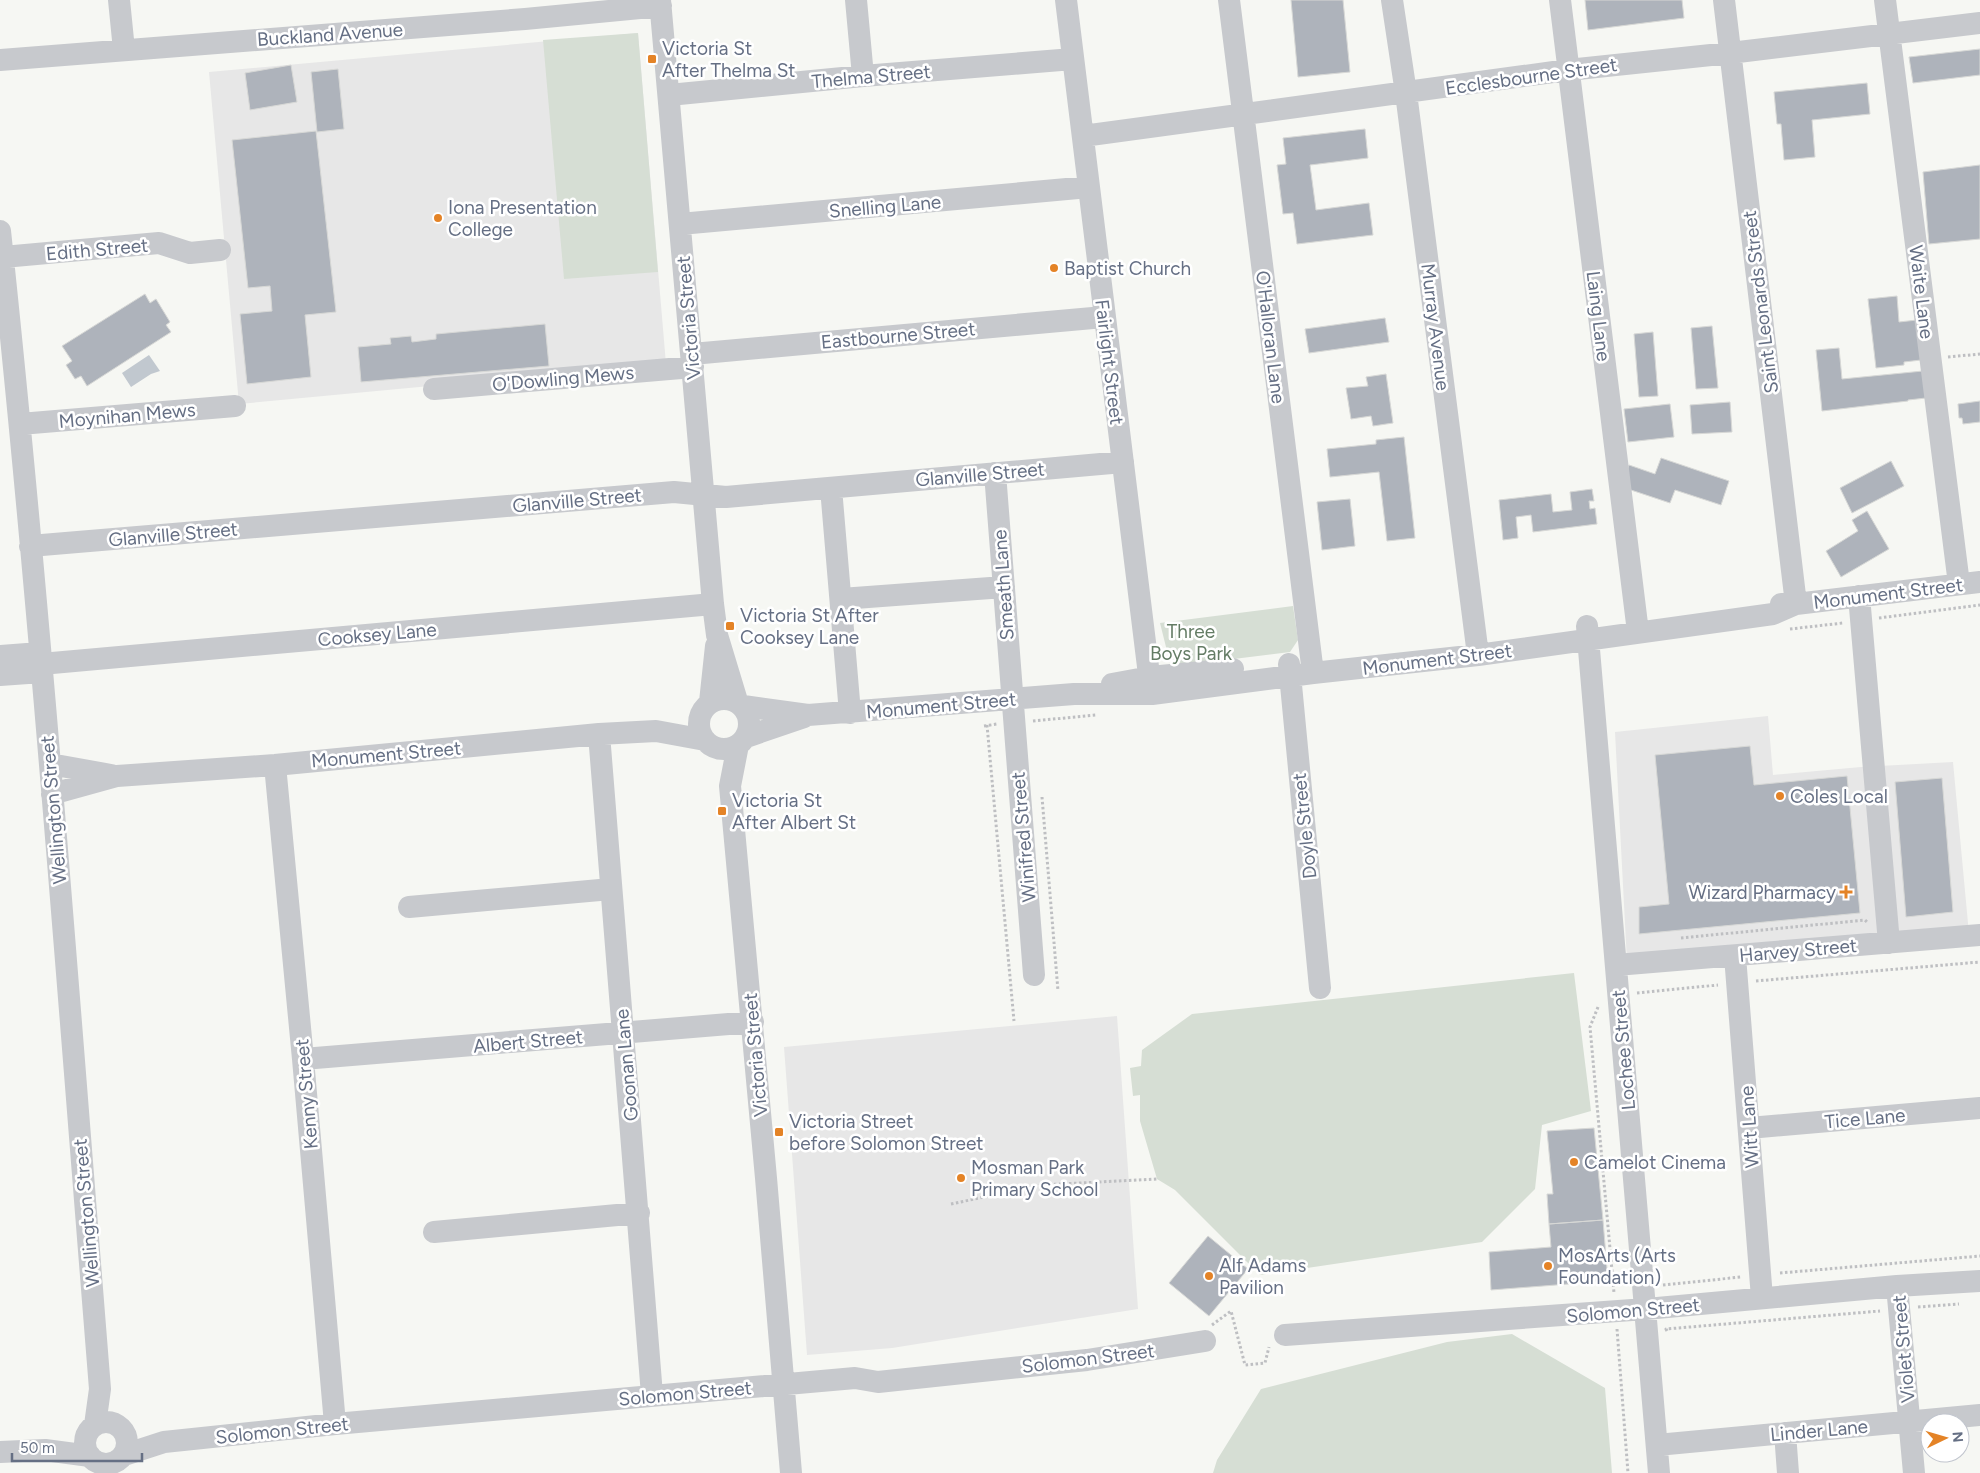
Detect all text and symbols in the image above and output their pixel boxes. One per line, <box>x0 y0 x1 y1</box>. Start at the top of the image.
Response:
street label: Buckland Avenue <box>256 18 404 51</box>
place label: Victoria St After Thelma St <box>662 37 796 82</box>
marker: Victoria St After Thelma St <box>646 53 658 65</box>
street label: Ecclesbourne Street <box>1444 53 1618 100</box>
street label: Thelma Street <box>811 60 932 93</box>
street label: Snelling Lane <box>828 190 942 223</box>
place label: Iona Presentation College <box>448 196 597 241</box>
street label: Saint Leonards Street <box>1738 209 1783 395</box>
marker: Iona Presentation College <box>432 212 444 224</box>
street label: Edith Street <box>45 234 149 265</box>
street label: Waite Lane <box>1904 244 1939 340</box>
street label: Victoria Street <box>672 255 705 381</box>
place label: Baptist Church <box>1064 257 1191 280</box>
marker: Baptist Church <box>1048 262 1060 274</box>
street label: Murray Avenue <box>1416 262 1455 392</box>
street label: O'Halloran Lane <box>1251 269 1290 405</box>
street label: Laing Lane <box>1582 270 1615 363</box>
street label: Fairlight Street <box>1090 298 1129 426</box>
street label: Eastbourne Street <box>820 317 976 354</box>
street label: O'Dowling Mews <box>491 361 635 396</box>
street label: Moynihan Mews <box>58 398 197 433</box>
street label: Glanville Street <box>914 457 1046 492</box>
street label: Glanville Street <box>511 483 643 518</box>
street label: Glanville Street <box>107 517 239 552</box>
street label: Smeath Lane <box>988 529 1019 641</box>
street label: Monument Street <box>1812 573 1964 614</box>
place label: Victoria St After Cooksey Lane <box>740 604 879 649</box>
street label: Cooksey Lane <box>317 618 437 651</box>
marker: Victoria St After Cooksey Lane <box>724 620 736 632</box>
park label: Three Boys Park <box>1150 620 1233 665</box>
street label: Monument Street <box>1361 639 1513 680</box>
street label: Monument Street <box>865 687 1017 724</box>
street label: Wellington Street <box>36 735 71 885</box>
street label: Monument Street <box>310 736 462 773</box>
street label: Winifred Street <box>1006 771 1041 903</box>
street label: Doyle Street <box>1288 772 1321 880</box>
place label: Coles Local <box>1790 785 1888 808</box>
place label: Victoria St After Albert St <box>732 789 856 834</box>
marker: Coles Local <box>1774 790 1786 802</box>
marker: Victoria St After Albert St <box>716 805 728 817</box>
place label: Wizard Pharmacy <box>1688 881 1836 904</box>
marker: Wizard Pharmacy <box>1840 886 1852 898</box>
street label: Harvey Street <box>1738 934 1858 967</box>
street label: Lochee Street <box>1607 989 1640 1111</box>
street label: Victoria Street <box>739 992 772 1118</box>
street label: Goonan Lane <box>610 1008 643 1122</box>
street label: Albert Street <box>472 1025 584 1058</box>
street label: Kenny Street <box>290 1038 323 1150</box>
street label: Witt Lane <box>1735 1085 1764 1169</box>
street label: Tice Lane <box>1824 1104 1906 1133</box>
place label: Victoria Street before Solomon Street <box>789 1110 984 1155</box>
marker: Victoria Street before Solomon Street <box>773 1126 785 1138</box>
street label: Wellington Street <box>69 1138 104 1288</box>
place label: Camelot Cinema <box>1584 1151 1726 1174</box>
place label: Mosman Park Primary School <box>971 1156 1099 1201</box>
marker: Camelot Cinema <box>1568 1156 1580 1168</box>
marker: Mosman Park Primary School <box>955 1172 967 1184</box>
place label: MosArts (Arts Foundation) <box>1558 1244 1676 1289</box>
place label: Alf Adams Pavilion <box>1219 1254 1306 1299</box>
marker: MosArts (Arts Foundation) <box>1542 1260 1554 1272</box>
marker: Alf Adams Pavilion <box>1203 1270 1215 1282</box>
street label: Solomon Street <box>1566 1293 1701 1328</box>
street label: Violet Street <box>1887 1294 1920 1404</box>
street label: Solomon Street <box>1020 1339 1156 1378</box>
street label: Solomon Street <box>618 1376 753 1411</box>
street label: Solomon Street <box>214 1412 350 1449</box>
north arrow <box>1920 1413 1970 1463</box>
street label: Linder Lane <box>1769 1415 1869 1446</box>
scale bar <box>12 1430 142 1462</box>
text: N <box>1949 1431 1966 1443</box>
text: 50 m <box>20 1439 55 1457</box>

